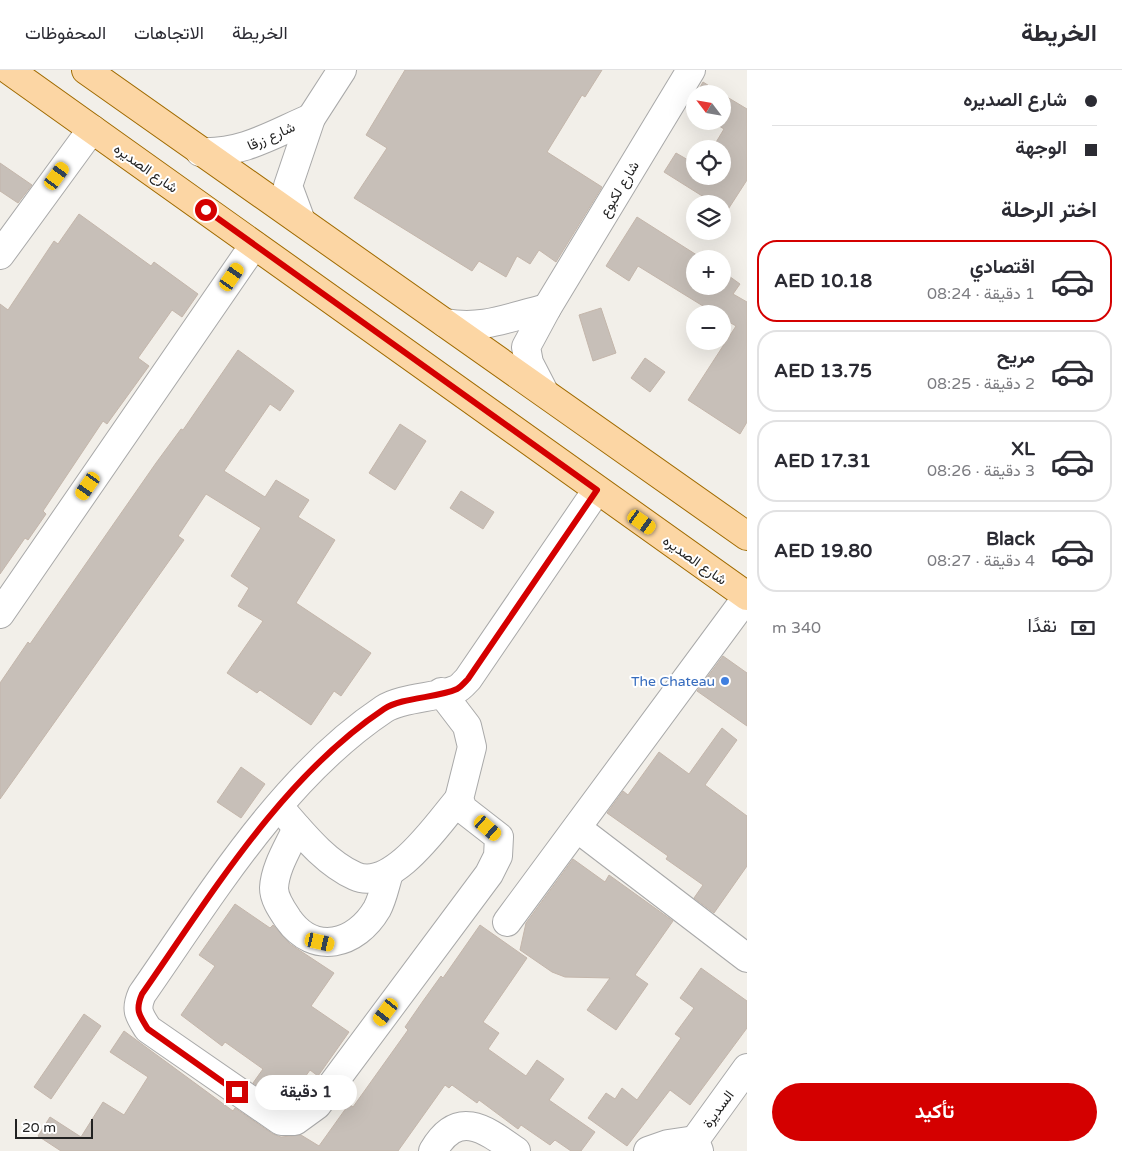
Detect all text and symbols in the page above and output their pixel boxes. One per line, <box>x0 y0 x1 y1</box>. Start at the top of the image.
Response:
text: الخريطة <box>1021 19 1097 48</box>
text: المحفوظات <box>25 22 106 44</box>
text: الاتجاهات <box>134 22 204 44</box>
text: الخريطة <box>232 22 288 44</box>
north arrow <box>686 85 731 130</box>
map controls <box>686 85 731 350</box>
text: شارع الصديره <box>963 89 1067 111</box>
street label: شارع زرقا <box>245 118 298 156</box>
text: الوجهة <box>1015 137 1067 159</box>
street label: شارع الصديره <box>109 140 181 198</box>
button: locate <box>686 140 731 185</box>
street label: شارع لكبوع <box>596 158 645 222</box>
car <box>42 159 71 193</box>
button: layers <box>686 195 731 240</box>
text: اختر الرحلة <box>1001 197 1097 223</box>
route start <box>195 199 217 221</box>
button: + <box>686 250 731 295</box>
text: اقتصادي <box>970 256 1035 278</box>
icon: car <box>1050 259 1095 304</box>
car <box>217 260 246 294</box>
text: AED 10.18 <box>774 270 872 292</box>
text: 1 دقيقة · 08:24 <box>927 284 1035 304</box>
button: − <box>686 305 731 350</box>
text: مريح <box>997 346 1035 368</box>
icon: car <box>1050 349 1095 394</box>
text: AED 13.75 <box>774 360 872 382</box>
text: 2 دقيقة · 08:25 <box>927 374 1035 394</box>
text: XL <box>1011 438 1035 460</box>
icon: car <box>1050 439 1095 484</box>
text: AED 17.31 <box>774 450 871 472</box>
text: 3 دقيقة · 08:26 <box>927 461 1035 481</box>
car <box>73 469 102 503</box>
car <box>625 507 658 537</box>
text: Black <box>986 528 1035 550</box>
icon: car <box>1050 529 1095 574</box>
street label: شارع الصديره <box>658 532 730 590</box>
text: AED 19.80 <box>774 540 872 562</box>
text: 4 دقيقة · 08:27 <box>927 551 1035 571</box>
icon: cash <box>1069 614 1097 642</box>
text: نقدًا <box>1028 615 1057 637</box>
text: 340 m <box>772 618 821 638</box>
place label: The Chateau <box>631 673 715 690</box>
marker: The Chateau <box>719 675 731 687</box>
car <box>471 812 504 844</box>
car <box>303 931 336 953</box>
car <box>370 996 401 1028</box>
callout: 1 دقيقة <box>254 1074 357 1110</box>
route end <box>226 1081 248 1103</box>
text: 1 دقيقة <box>280 1082 332 1102</box>
button: تأكيد <box>772 1083 1097 1141</box>
street label: السديرة <box>699 1087 738 1131</box>
scale bar <box>15 1116 92 1139</box>
text: 20 m <box>22 1119 56 1136</box>

